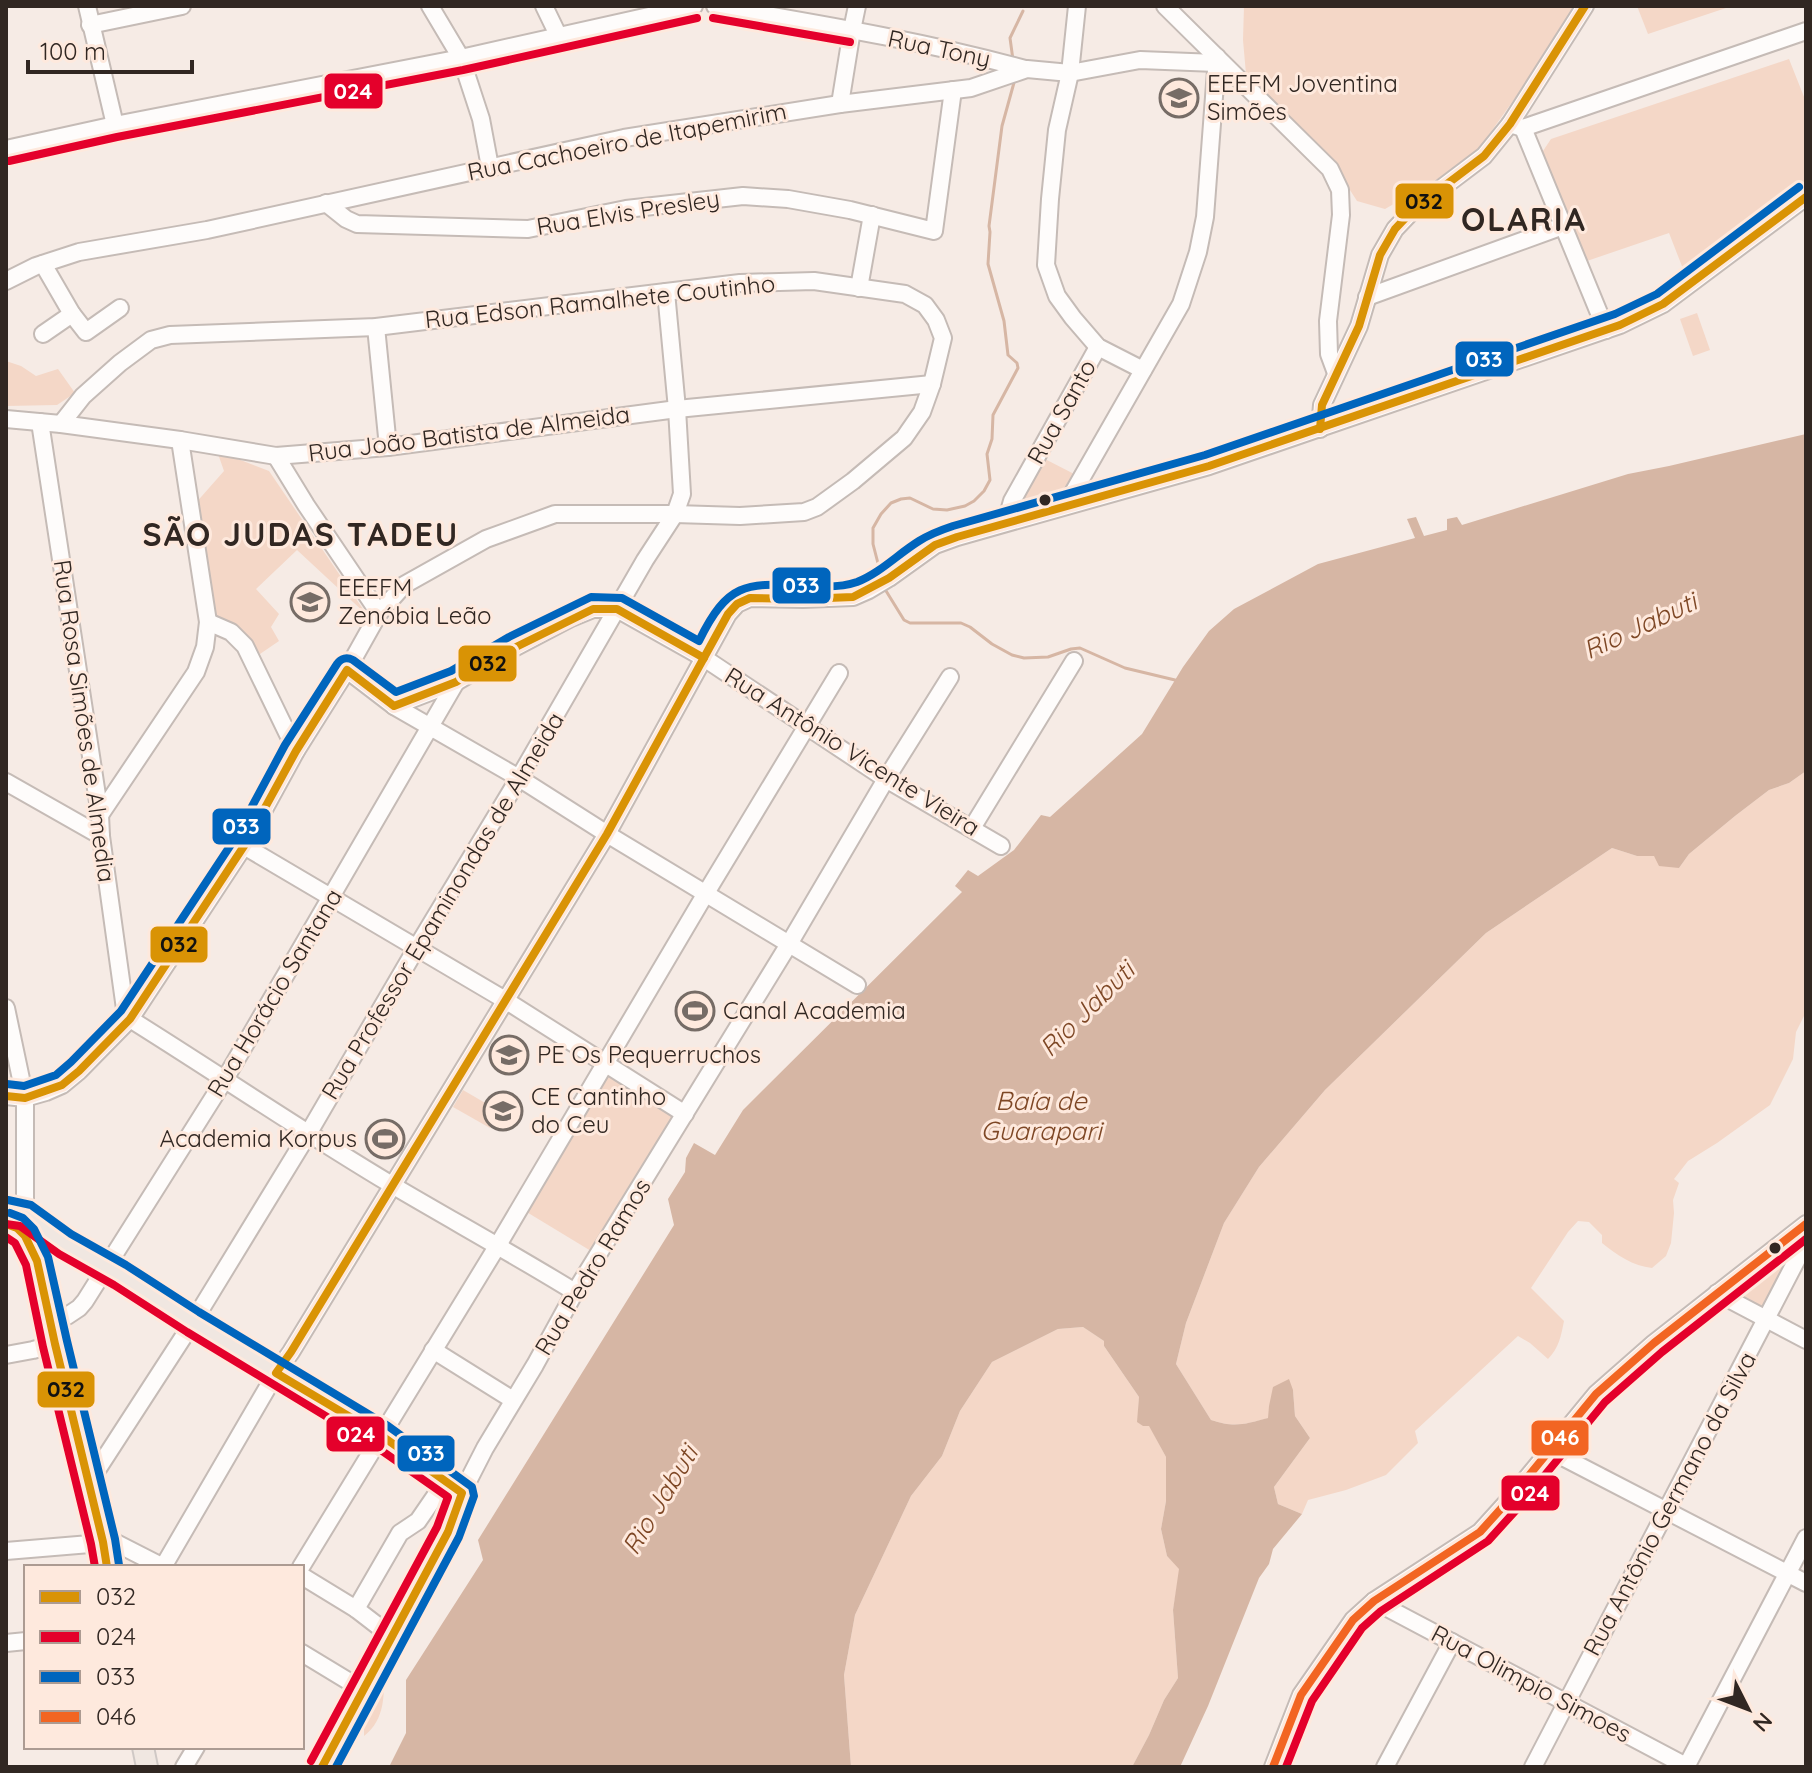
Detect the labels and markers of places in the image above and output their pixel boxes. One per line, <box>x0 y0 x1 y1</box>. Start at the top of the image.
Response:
place label: EEEFM Joventina Simões <box>1207 68 1398 126</box>
school or university icon: EEEFM Joventina Simões <box>1158 77 1200 119</box>
unlabelled marker <box>1037 492 1053 508</box>
place label: EEEFM Zenóbia Leão <box>338 572 492 630</box>
school or university icon: EEEFM Zenóbia Leão <box>289 581 331 623</box>
sports icon: Canal Academia <box>674 990 716 1032</box>
place label: Canal Academia <box>723 995 906 1025</box>
school or university icon: PE Os Pequerruchos <box>488 1034 530 1076</box>
place label: PE Os Pequerruchos <box>537 1039 761 1069</box>
place label: CE Cantinho do Ceu <box>531 1081 666 1139</box>
school or university icon: CE Cantinho do Ceu <box>482 1090 524 1132</box>
sports icon: Academia Korpus <box>364 1118 406 1160</box>
place label: Academia Korpus <box>159 1123 357 1153</box>
unlabelled marker <box>1767 1240 1783 1256</box>

